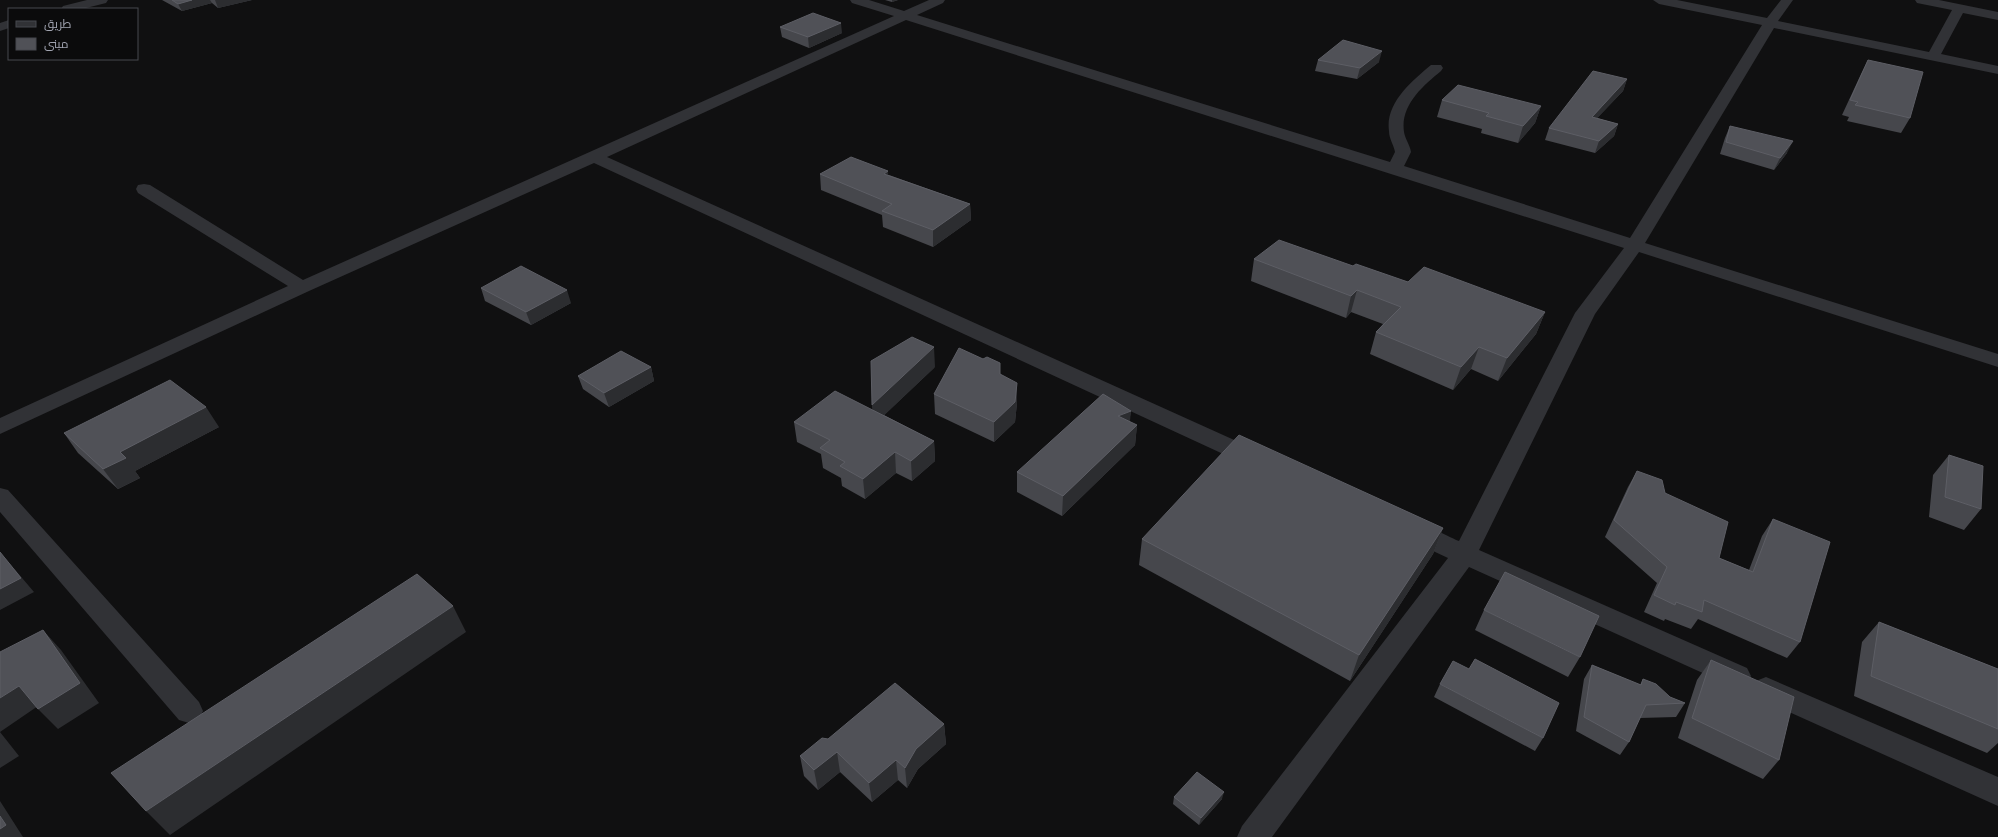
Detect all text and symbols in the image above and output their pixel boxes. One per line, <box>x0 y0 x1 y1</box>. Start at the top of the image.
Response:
legend <box>8 8 138 60</box>
text: طريق <box>44 17 72 31</box>
text: مبنى <box>44 37 69 51</box>

